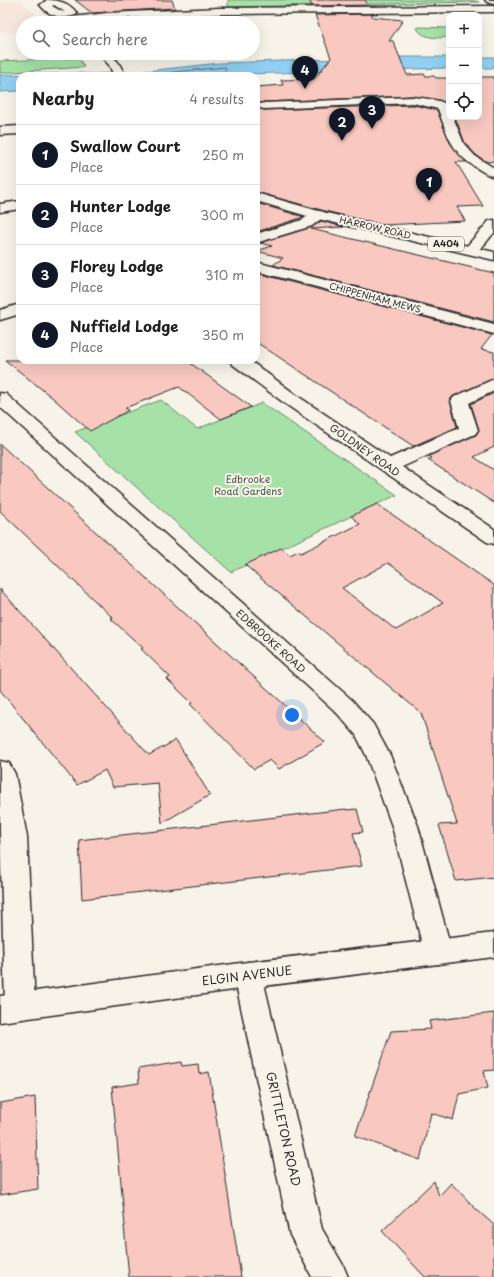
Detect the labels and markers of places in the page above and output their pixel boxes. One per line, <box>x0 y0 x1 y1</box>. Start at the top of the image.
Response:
pin: 4 <box>292 56 318 89</box>
pin: 3 <box>359 96 385 129</box>
pin: 2 <box>329 108 355 141</box>
pin: 1 <box>416 168 442 201</box>

